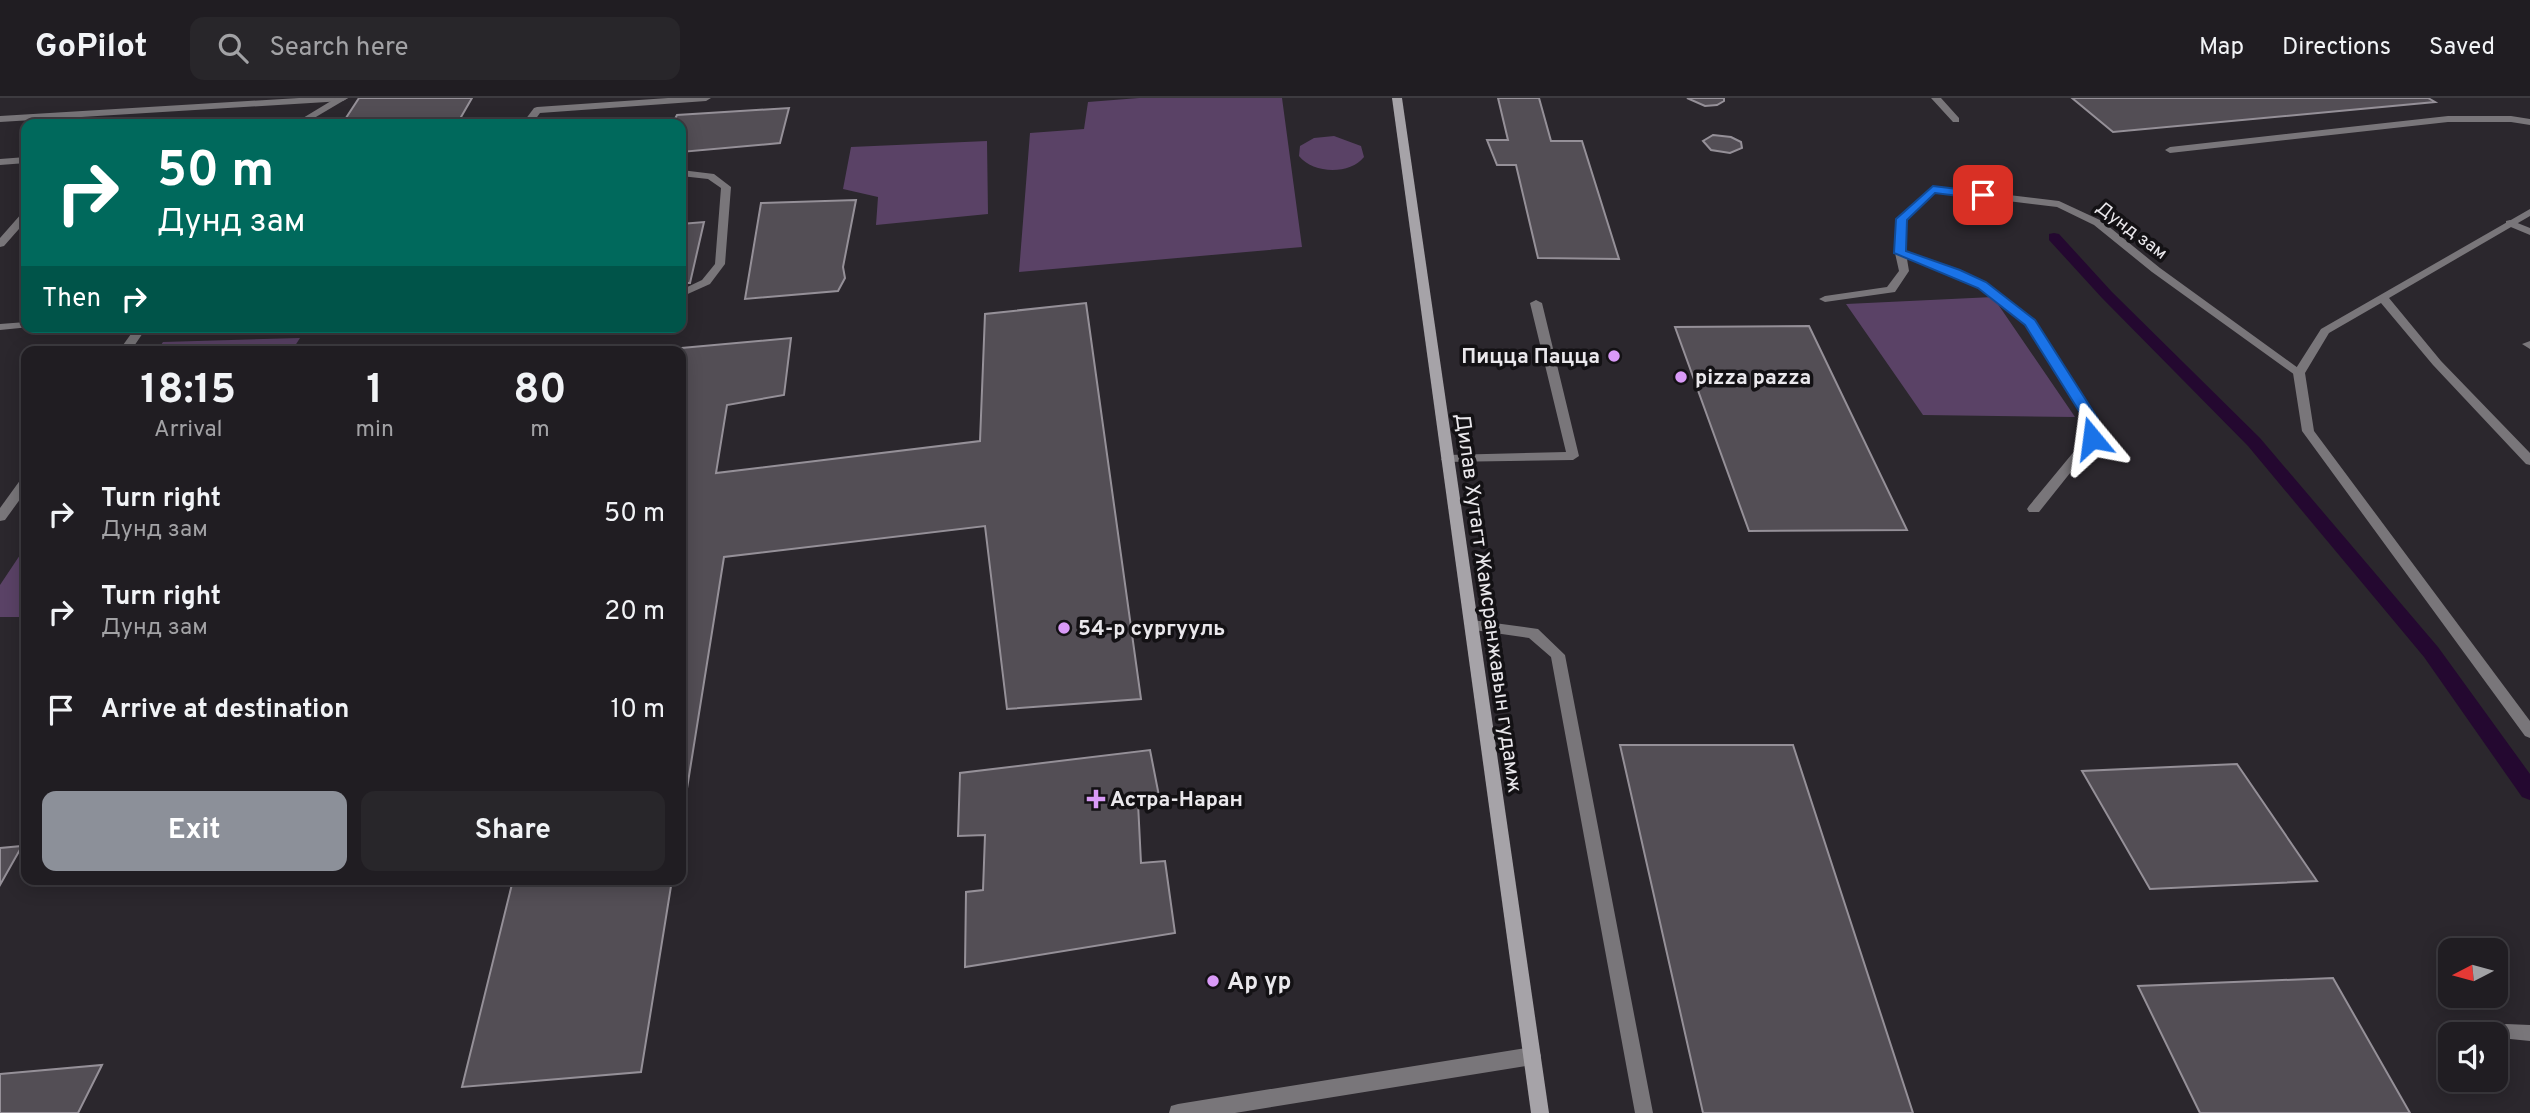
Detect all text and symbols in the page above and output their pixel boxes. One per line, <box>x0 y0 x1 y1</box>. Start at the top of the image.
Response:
search box <box>190 17 680 80</box>
text: GoPilot <box>35 27 148 69</box>
icon: search <box>214 29 252 67</box>
text: Search here <box>270 32 408 65</box>
text: Map <box>2199 33 2244 63</box>
text: Directions <box>2282 33 2391 63</box>
text: Saved <box>2429 33 2495 63</box>
text: 50 m <box>157 142 274 204</box>
icon: right <box>42 147 133 238</box>
pin <box>1953 165 2013 225</box>
icon: arrive <box>1964 176 2002 214</box>
street label: Дунд зам <box>2091 197 2171 266</box>
text: Дунд зам <box>157 203 306 243</box>
icon: right <box>115 280 153 318</box>
text: Then <box>42 283 101 316</box>
place label: Пицца Пацца <box>1461 344 1600 371</box>
marker: Пицца Пацца <box>1606 348 1622 364</box>
text: 18:15 <box>140 365 236 418</box>
text: 1 <box>366 365 383 418</box>
text: 80 <box>513 365 567 418</box>
place label: pizza pazza <box>1695 365 1811 392</box>
marker: pizza pazza <box>1673 369 1689 385</box>
position arrow <box>2055 401 2129 475</box>
street label: Дилав Хутагт Жамсранжавын гудамж <box>1447 412 1528 795</box>
text: Arrival <box>154 416 223 445</box>
text: min <box>356 416 394 445</box>
text: m <box>530 416 550 445</box>
text: Turn right <box>101 483 221 516</box>
icon: right <box>42 495 80 533</box>
text: 50 m <box>604 498 665 531</box>
text: Дунд зам <box>101 516 208 545</box>
text: Turn right <box>101 581 221 614</box>
icon: right <box>42 593 80 631</box>
text: 20 m <box>604 596 665 629</box>
text: Дунд зам <box>101 614 208 643</box>
place label: 54-р сургууль <box>1078 616 1225 643</box>
marker: 54-р сургууль <box>1056 620 1072 636</box>
icon: arrive <box>42 691 80 729</box>
text: Arrive at destination <box>101 694 349 727</box>
text: 10 m <box>610 694 665 727</box>
place label: Астра-Наран <box>1110 787 1243 814</box>
button: Exit <box>42 791 347 871</box>
button: Share <box>361 791 665 871</box>
marker: Астра-Наран <box>1088 791 1104 807</box>
north arrow <box>2438 938 2508 1008</box>
map controls <box>2438 938 2508 1092</box>
place label: Ар үр <box>1227 968 1291 998</box>
marker: Ар үр <box>1205 973 1221 989</box>
button: sound <box>2438 1022 2508 1092</box>

